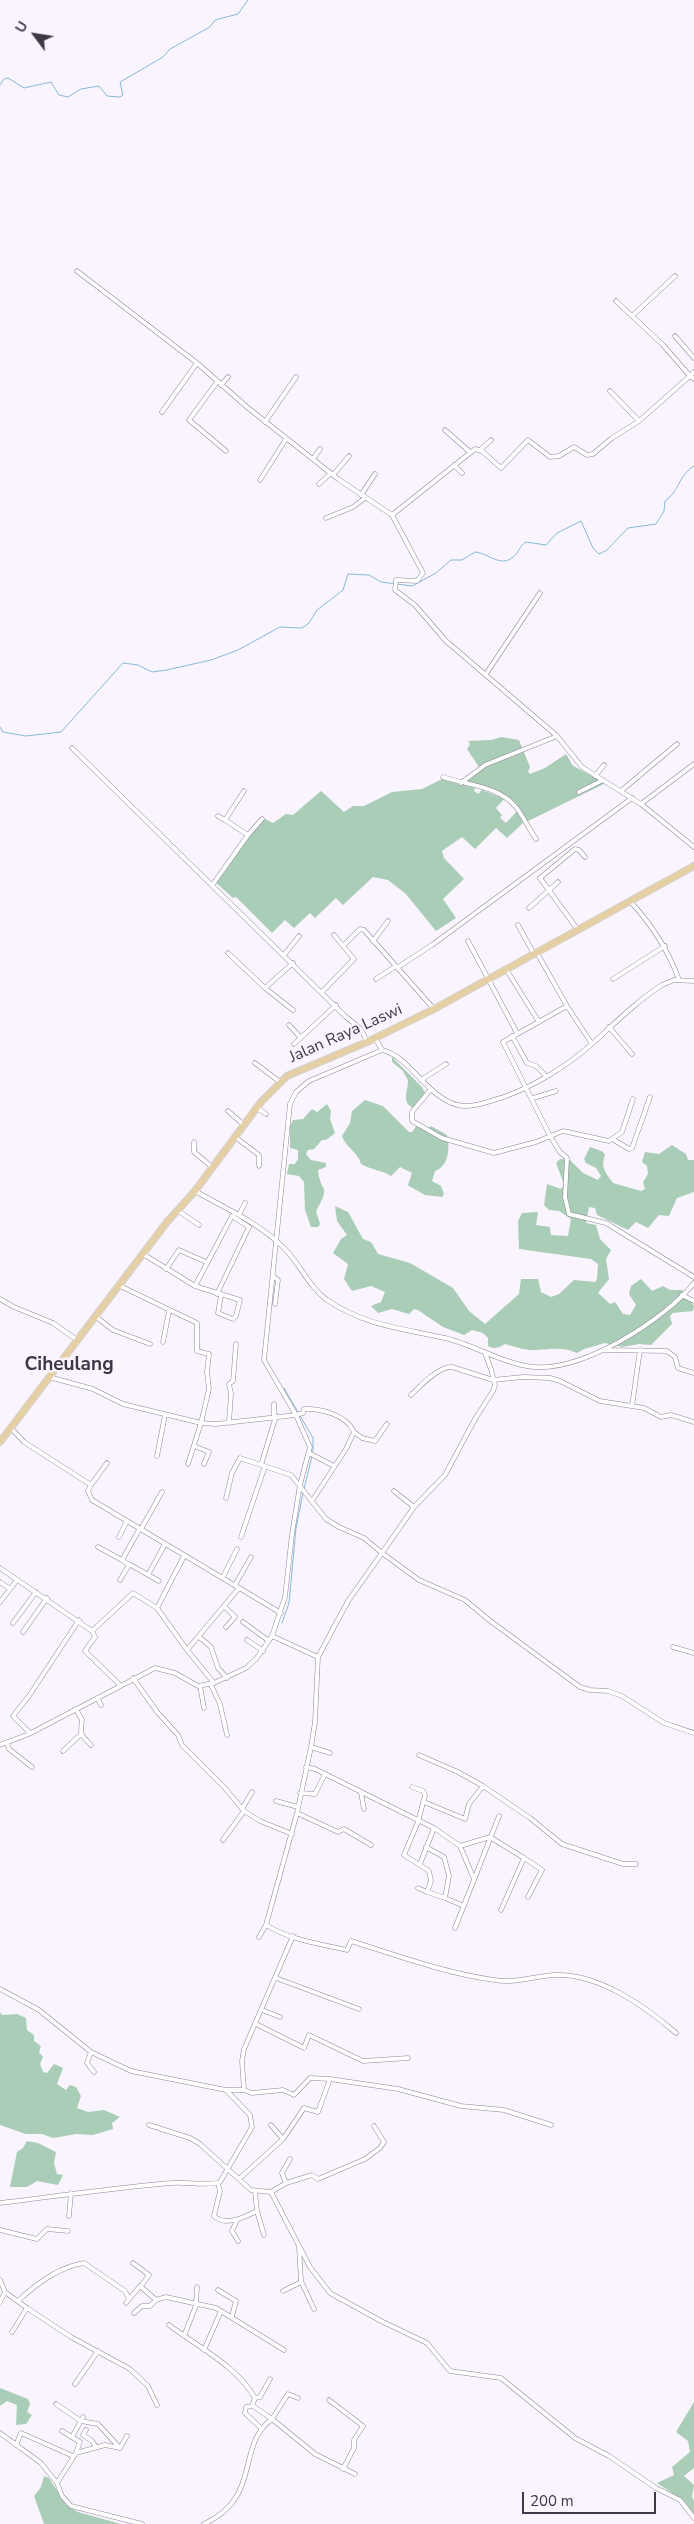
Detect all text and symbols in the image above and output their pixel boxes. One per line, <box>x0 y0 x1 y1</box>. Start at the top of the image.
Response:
north arrow <box>10 10 60 60</box>
text: U <box>11 18 33 36</box>
street label: Jalan Raya Laswi <box>287 1000 405 1068</box>
district label: Ciheulang <box>24 1354 114 1376</box>
scale bar <box>524 2482 658 2514</box>
text: 200 m <box>530 2491 574 2511</box>

